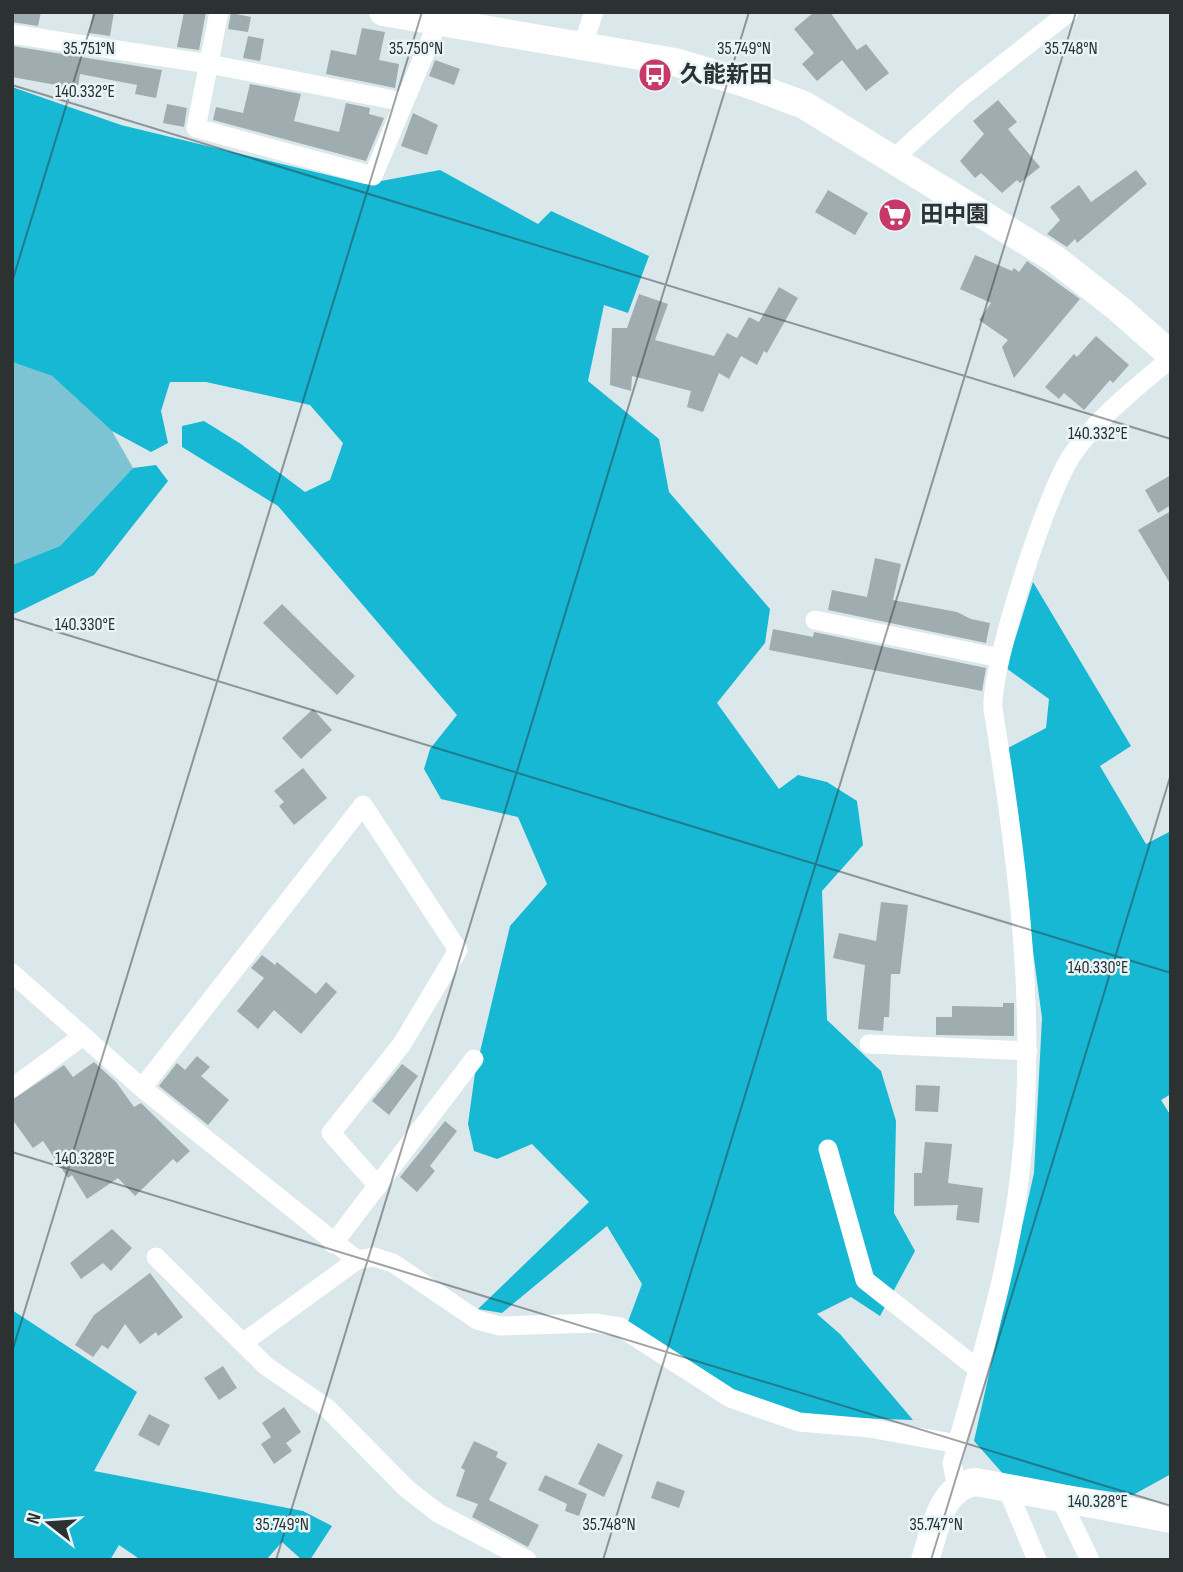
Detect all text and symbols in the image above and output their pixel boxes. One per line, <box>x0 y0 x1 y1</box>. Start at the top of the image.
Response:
text: 35.751°N <box>63 38 115 59</box>
text: 35.750°N <box>389 38 443 59</box>
text: 35.749°N <box>717 38 771 59</box>
text: 35.748°N <box>1044 38 1098 59</box>
bus stop icon: 久能新田 <box>636 56 674 94</box>
place label: 久能新田 <box>680 61 772 89</box>
text: 140.332°E <box>55 81 115 102</box>
supermarket icon: 田中園 <box>876 196 914 234</box>
place label: 田中園 <box>920 201 989 229</box>
text: 140.332°E <box>1068 423 1128 444</box>
text: 140.330°E <box>55 614 115 635</box>
text: 140.330°E <box>1068 957 1128 978</box>
text: 140.328°E <box>55 1148 115 1169</box>
north arrow <box>14 1488 84 1558</box>
text: 140.328°E <box>1068 1491 1128 1512</box>
text: N <box>22 1510 47 1527</box>
text: 35.749°N <box>255 1514 309 1535</box>
text: 35.748°N <box>582 1514 636 1535</box>
text: 35.747°N <box>909 1514 963 1535</box>

